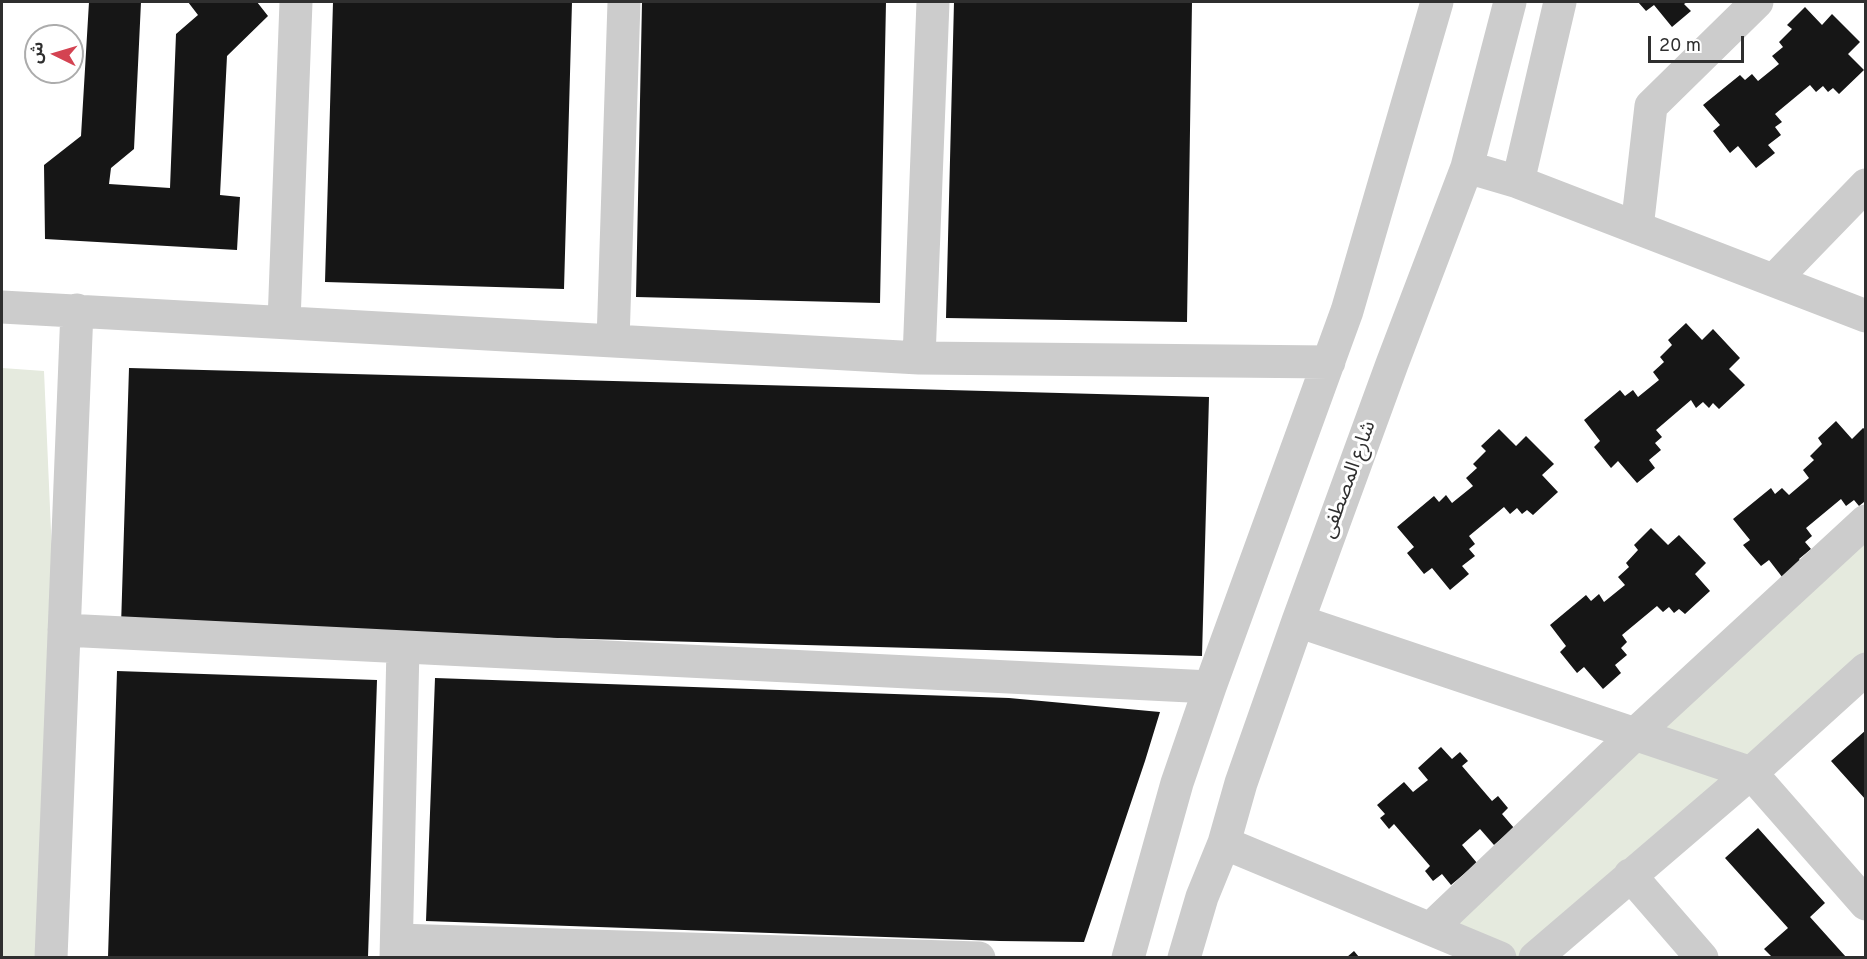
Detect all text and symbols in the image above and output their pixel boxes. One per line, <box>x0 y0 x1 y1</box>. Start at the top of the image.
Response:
north arrow <box>24 24 84 84</box>
scale bar <box>1651 24 1747 62</box>
text: 20 m <box>1659 35 1701 58</box>
text: ش <box>27 41 49 64</box>
street label: شارع المصطفى <box>1318 418 1382 542</box>

